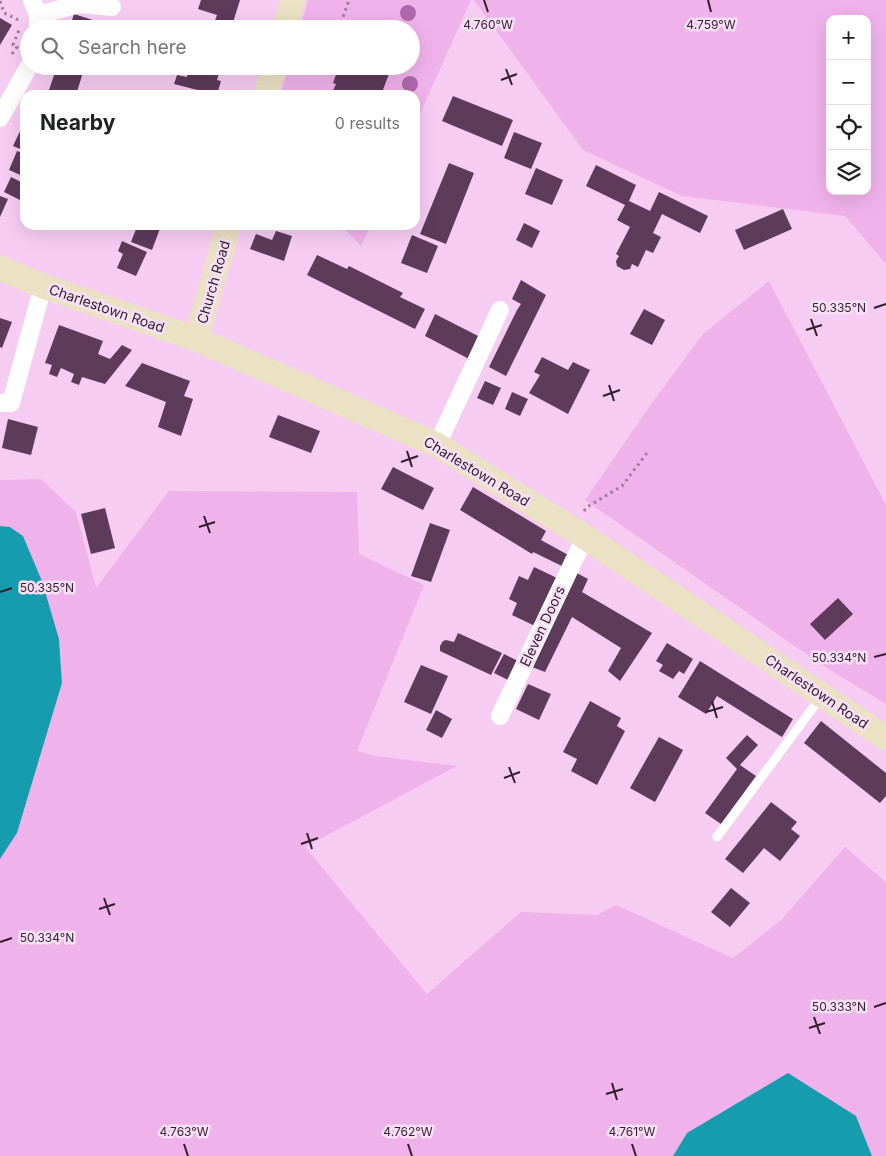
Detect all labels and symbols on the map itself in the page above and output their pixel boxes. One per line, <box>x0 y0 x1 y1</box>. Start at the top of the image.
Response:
text: 4.760°W <box>463 17 513 32</box>
text: 4.759°W <box>686 17 736 32</box>
street label: Church Road <box>193 238 233 326</box>
street label: Charlestown Road <box>47 280 167 336</box>
text: 50.335°N <box>812 300 866 315</box>
street label: Charlestown Road <box>421 433 533 509</box>
text: 50.335°N <box>20 580 74 595</box>
street label: Eleven Doors <box>516 583 568 669</box>
street label: Charlestown Road <box>762 650 872 732</box>
text: 50.334°N <box>812 650 866 665</box>
text: 50.334°N <box>20 930 74 945</box>
text: 50.333°N <box>812 999 866 1014</box>
text: 4.763°W <box>159 1124 209 1139</box>
text: 4.762°W <box>383 1124 433 1139</box>
text: 4.761°W <box>609 1124 656 1139</box>

